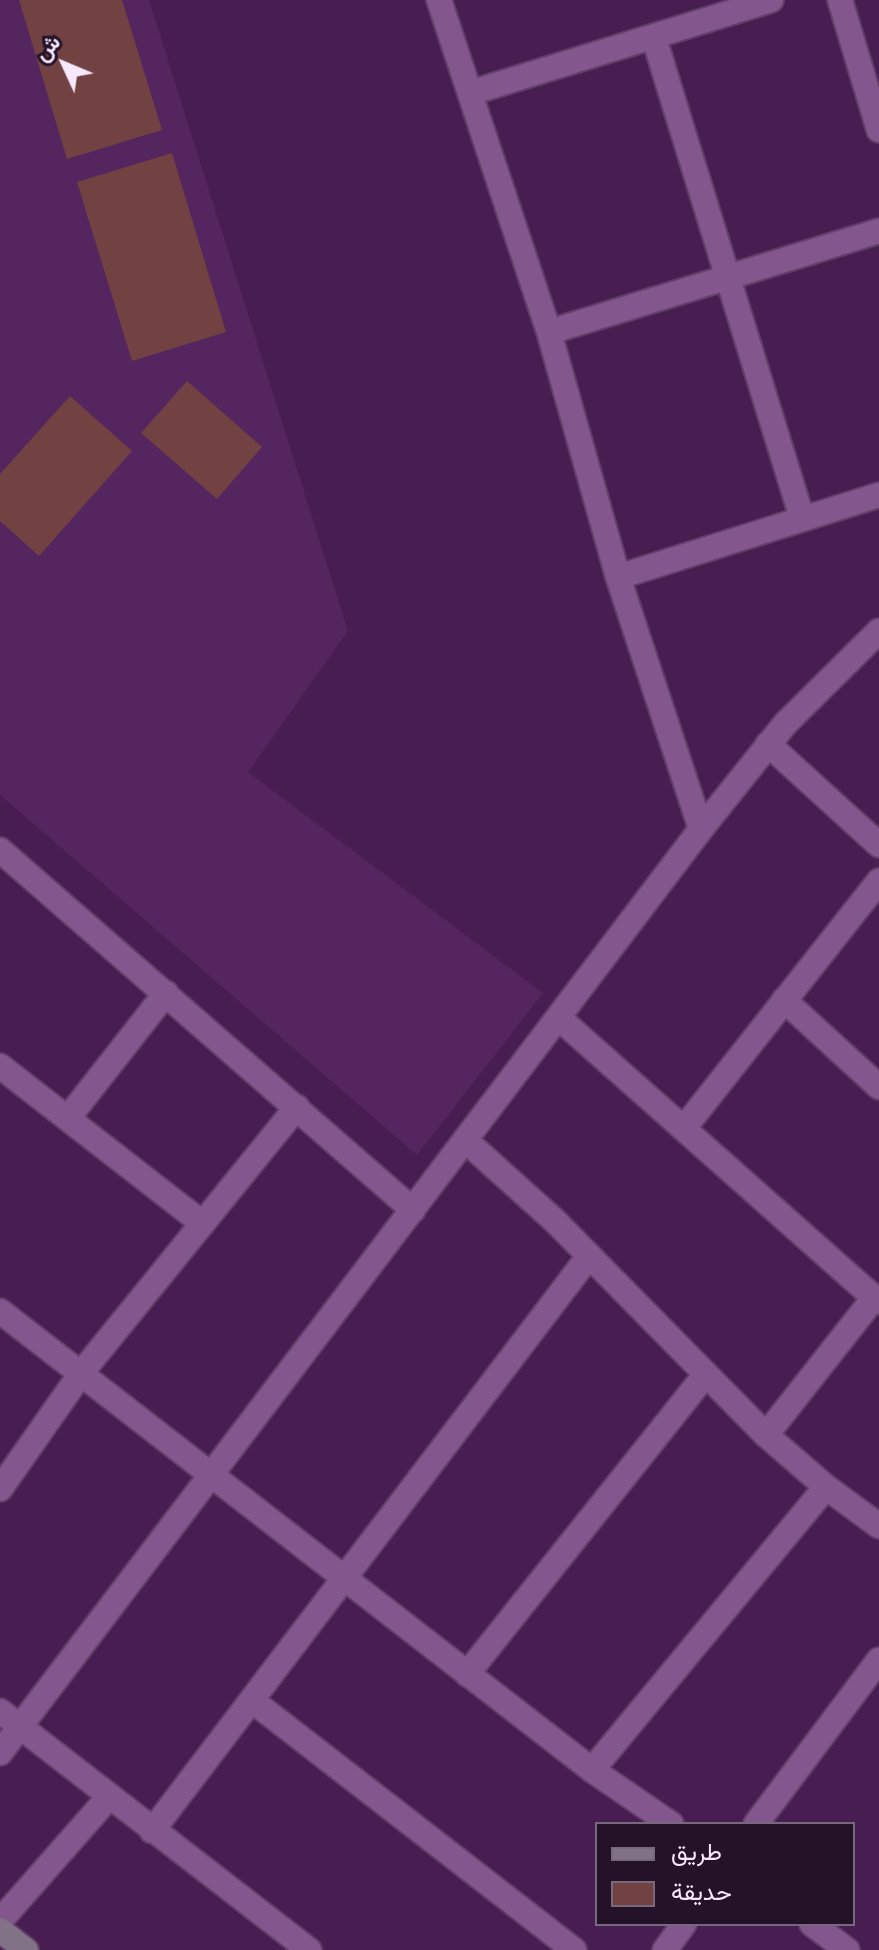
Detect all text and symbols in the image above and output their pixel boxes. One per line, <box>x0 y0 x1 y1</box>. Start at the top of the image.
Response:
north arrow <box>24 24 104 104</box>
text: ش <box>27 28 66 67</box>
legend <box>595 1822 855 1926</box>
text: طريق <box>671 1836 722 1866</box>
text: حديقة <box>671 1876 732 1906</box>

